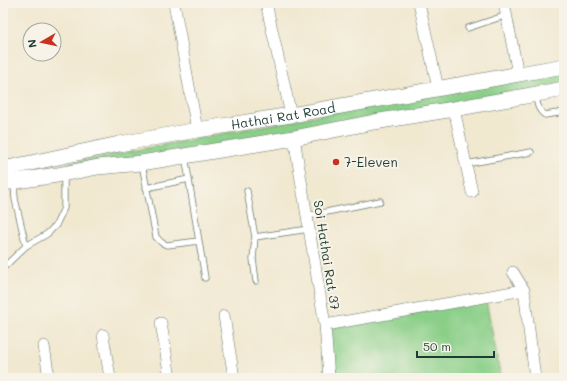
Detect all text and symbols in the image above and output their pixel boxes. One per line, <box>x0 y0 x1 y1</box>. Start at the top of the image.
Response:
north arrow <box>22 22 62 62</box>
text: N <box>24 38 40 49</box>
street label: Hathai Rat Road <box>229 98 336 132</box>
place label: 7-Eleven <box>344 153 398 170</box>
marker: 7-Eleven <box>331 157 341 167</box>
street label: Soi Hathai Rat 37 <box>310 199 345 311</box>
scale bar <box>417 333 494 359</box>
text: 50 m <box>423 338 451 354</box>

